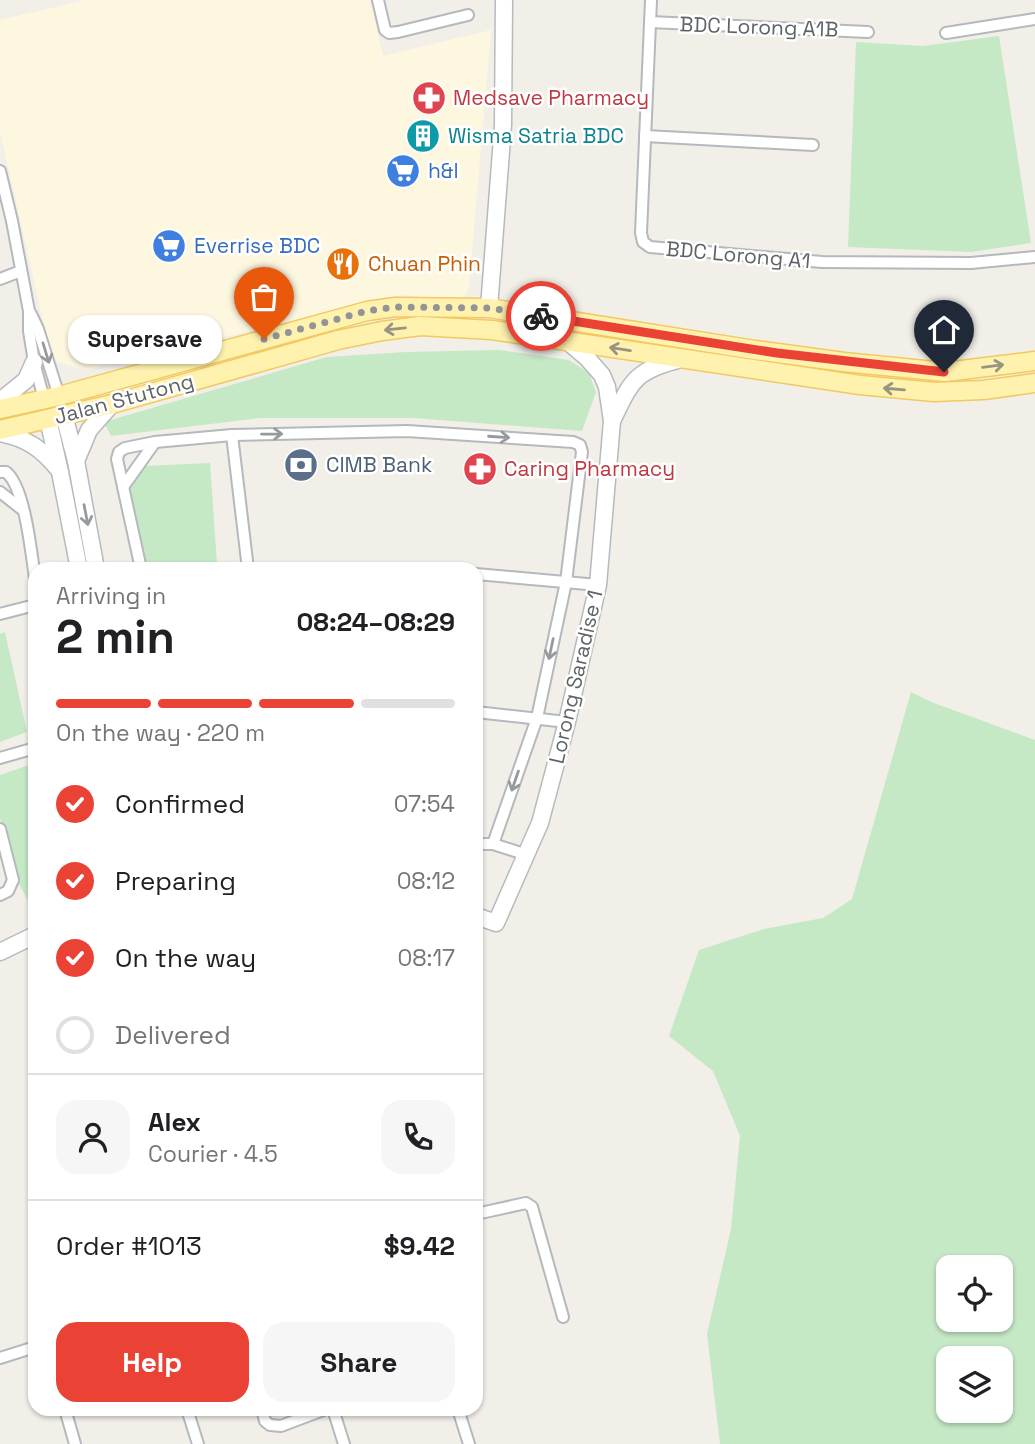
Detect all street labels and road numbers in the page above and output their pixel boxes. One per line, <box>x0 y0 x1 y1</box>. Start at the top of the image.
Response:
street label: BDC Lorong A1B <box>679 10 839 43</box>
street label: BDC Lorong A1 <box>665 235 811 274</box>
street label: Jalan Stutong <box>51 367 197 430</box>
street label: Lorong Saradise 1 <box>542 587 609 766</box>

